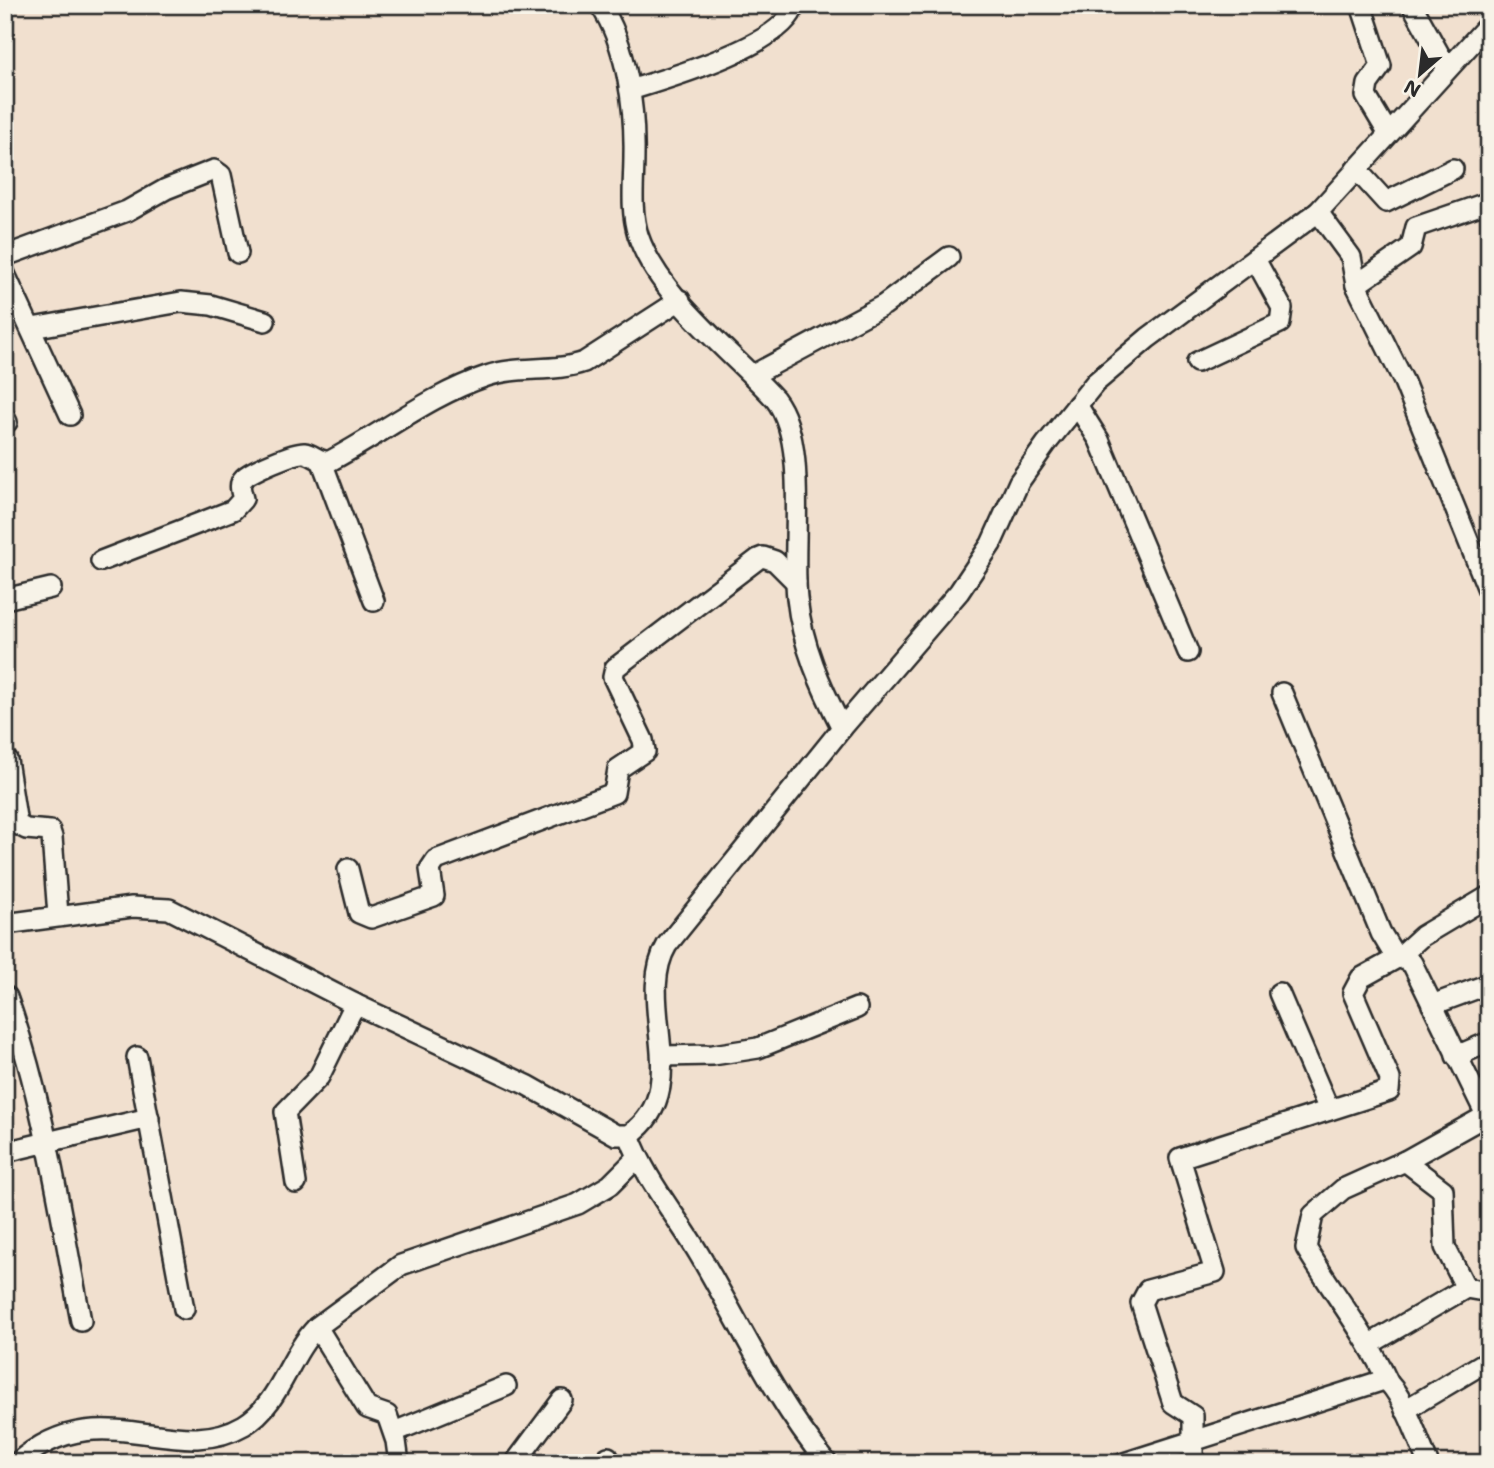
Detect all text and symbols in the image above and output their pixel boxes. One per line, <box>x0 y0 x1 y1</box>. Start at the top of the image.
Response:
north arrow <box>1386 38 1456 108</box>
text: N <box>1400 74 1425 103</box>

